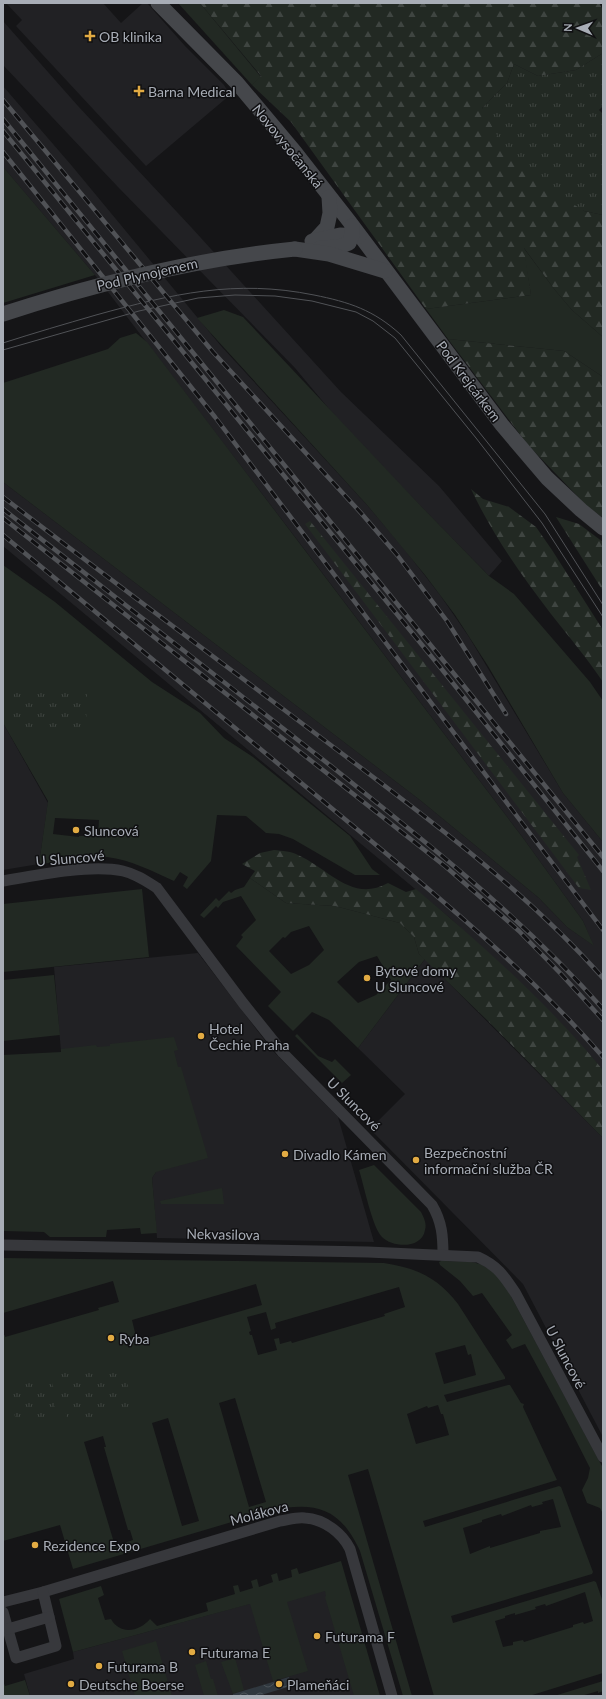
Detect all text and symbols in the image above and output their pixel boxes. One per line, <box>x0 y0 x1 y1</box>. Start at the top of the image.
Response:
north arrow <box>558 8 598 48</box>
text: N <box>561 23 574 32</box>
place label: OB klinika <box>99 28 162 45</box>
marker: OB klinika <box>84 30 96 42</box>
place label: Barna Medical <box>148 83 236 100</box>
marker: Barna Medical <box>133 85 145 97</box>
street label: Novovysočanská <box>249 101 327 191</box>
street label: Pod Plynojemem <box>95 254 199 294</box>
street label: Pod Krejcárkem <box>433 337 505 425</box>
place label: Sluncová <box>84 822 139 839</box>
marker: Sluncová <box>71 825 81 835</box>
street label: U Sluncové <box>35 847 105 869</box>
place label: Bytové domy U Sluncové <box>375 962 457 995</box>
marker: Bytové domy U Sluncové <box>362 973 372 983</box>
place label: Hotel Čechie Praha <box>209 1020 289 1053</box>
marker: Hotel Čechie Praha <box>196 1031 206 1041</box>
street label: U Sluncové <box>324 1074 384 1134</box>
place label: Bezpečnostní informační služba ČR <box>424 1144 553 1177</box>
place label: Divadlo Kámen <box>293 1146 386 1163</box>
marker: Divadlo Kámen <box>280 1149 290 1159</box>
marker: Bezpečnostní informační služba ČR <box>411 1155 421 1165</box>
street label: Nekvasilova <box>186 1225 260 1243</box>
street label: U Sluncové <box>542 1323 590 1391</box>
place label: Ryba <box>119 1330 150 1347</box>
marker: Ryba <box>106 1333 116 1343</box>
street label: Molákova <box>228 1497 290 1529</box>
place label: Rezidence Expo <box>43 1537 140 1554</box>
marker: Rezidence Expo <box>30 1540 40 1550</box>
place label: Futurama F <box>325 1628 395 1645</box>
marker: Futurama F <box>312 1631 322 1641</box>
place label: Futurama E <box>200 1644 270 1661</box>
marker: Futurama E <box>187 1647 197 1657</box>
place label: Futurama B <box>107 1658 178 1675</box>
marker: Futurama B <box>94 1661 104 1671</box>
place label: Deutsche Boerse <box>79 1676 184 1693</box>
place label: Plameňáci <box>287 1676 349 1693</box>
marker: Deutsche Boerse <box>66 1679 76 1689</box>
marker: Plameňáci <box>274 1679 284 1689</box>

